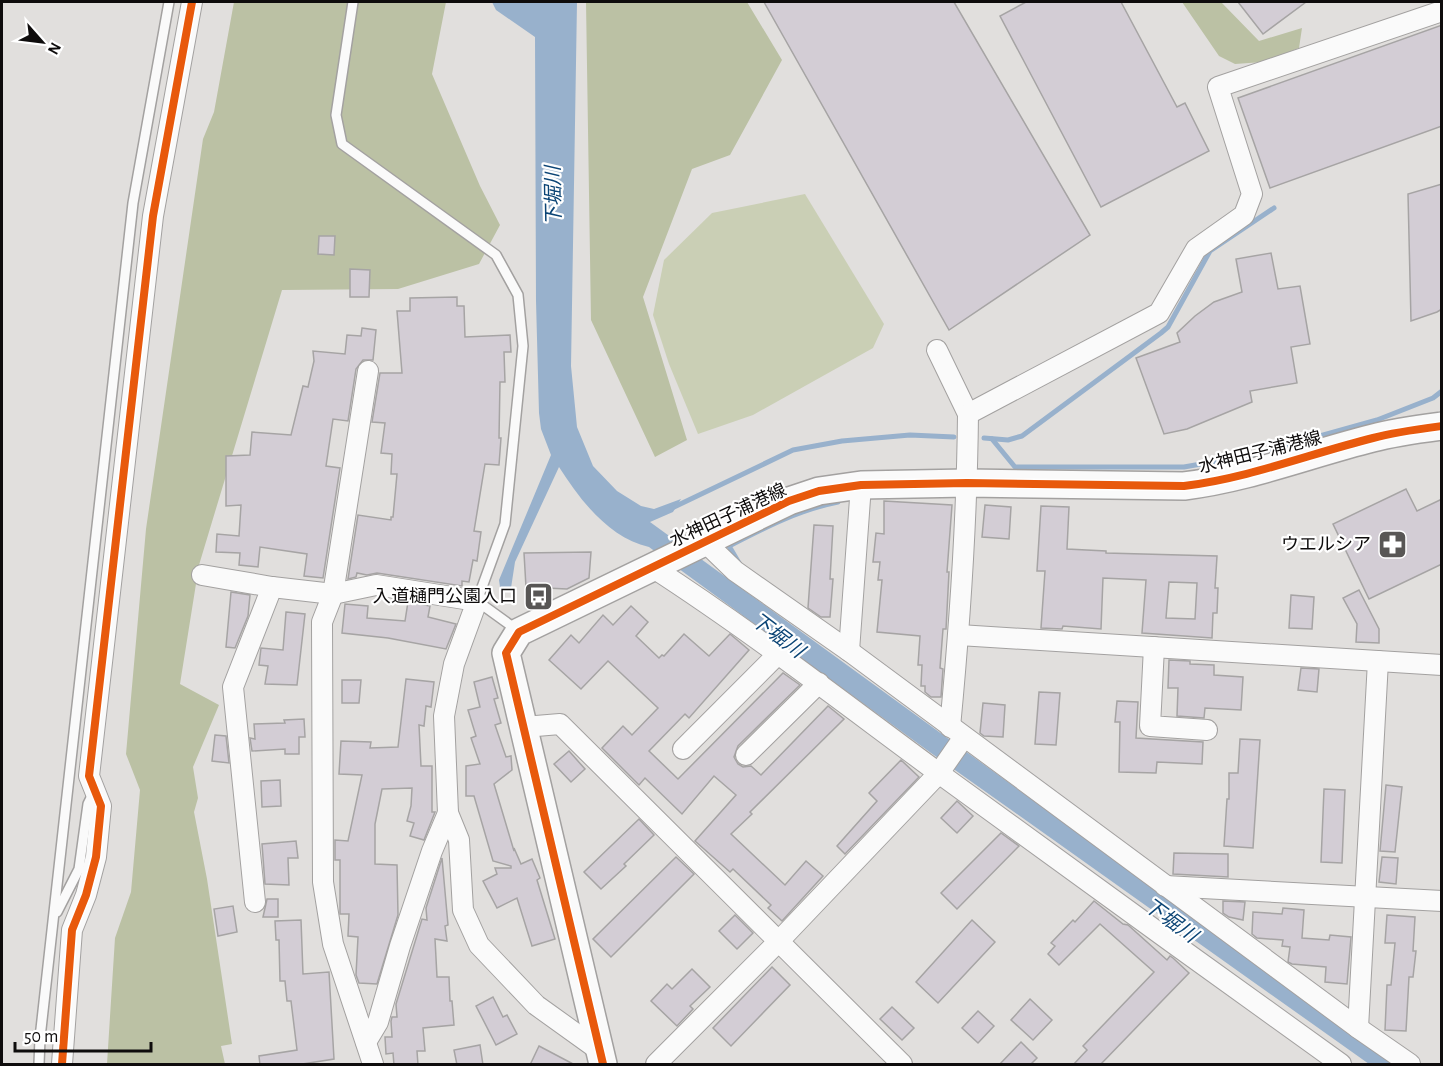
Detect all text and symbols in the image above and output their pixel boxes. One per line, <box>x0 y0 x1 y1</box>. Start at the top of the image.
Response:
north arrow <box>12 12 72 72</box>
text: N <box>45 40 64 57</box>
water label: 下堀川 <box>542 164 565 226</box>
street label: 水神田子浦港線 <box>1196 427 1324 477</box>
street label: 水神田子浦港線 <box>667 479 789 551</box>
pharmacy icon: ウエルシア <box>1376 528 1408 560</box>
place label: ウエルシア <box>1281 536 1371 554</box>
bus stop icon: 入道樋門公園入口 <box>522 580 554 612</box>
place label: 入道樋門公園入口 <box>373 586 517 606</box>
water label: 下堀川 <box>747 609 810 663</box>
water label: 下堀川 <box>1140 894 1203 948</box>
scale bar <box>15 1015 152 1053</box>
text: 50 m <box>24 1028 58 1046</box>

